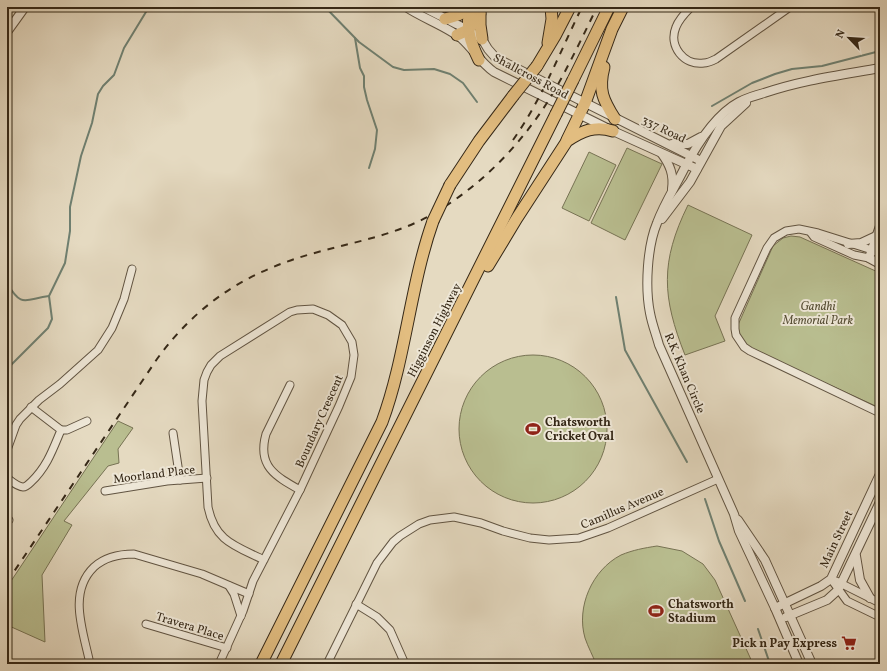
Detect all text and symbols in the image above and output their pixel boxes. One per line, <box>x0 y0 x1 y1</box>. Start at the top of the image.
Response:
north arrow <box>829 18 869 58</box>
text: N <box>833 28 850 41</box>
street label: Shallcross Road <box>490 50 571 104</box>
street label: 337 Road <box>639 112 689 148</box>
street label: Higginson Highway <box>404 280 466 380</box>
park label: Gandhi Memorial Park <box>782 299 854 329</box>
street label: R.K. Khan Circle <box>660 331 708 416</box>
street label: Boundary Crescent <box>292 372 348 470</box>
place label: Chatsworth Cricket Oval <box>545 415 614 445</box>
sports icon: Chatsworth Cricket Oval <box>524 420 542 438</box>
street label: Moorland Place <box>112 462 196 488</box>
street label: Camillus Avenue <box>578 484 667 534</box>
street label: Main Street <box>817 508 857 571</box>
place label: Chatsworth Stadium <box>668 597 734 627</box>
sports icon: Chatsworth Stadium <box>647 602 665 620</box>
street label: Travera Place <box>154 609 226 645</box>
supermarket icon: Pick n Pay Express <box>840 634 858 652</box>
place label: Pick n Pay Express <box>732 636 837 652</box>

